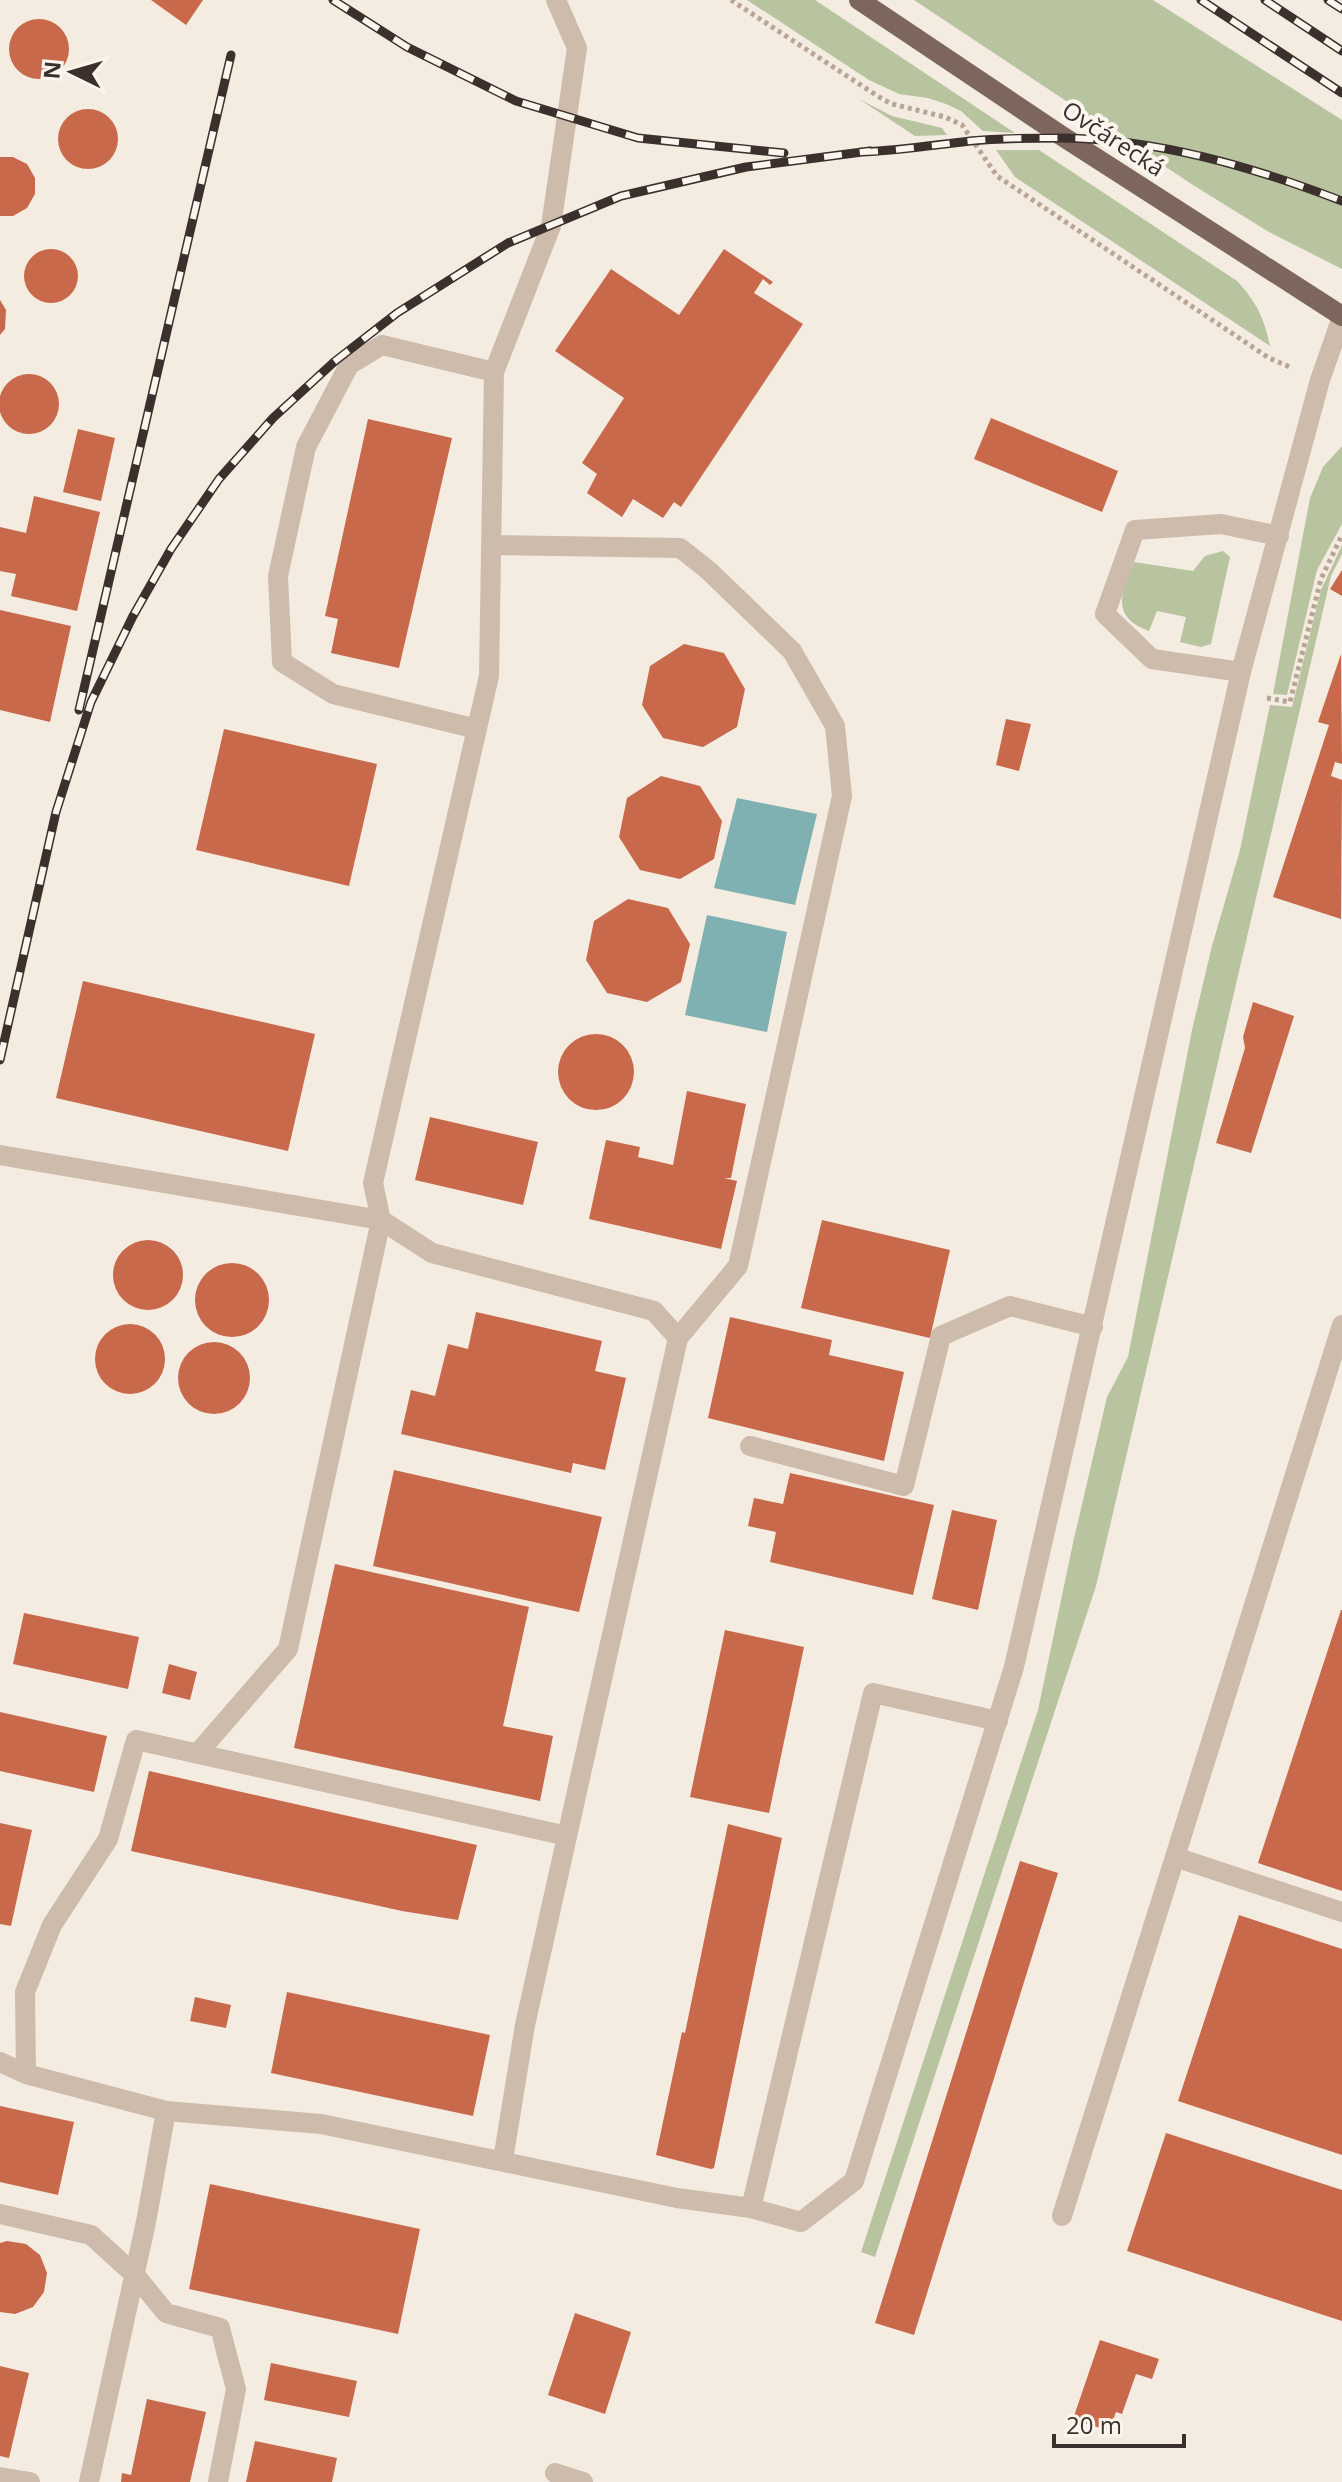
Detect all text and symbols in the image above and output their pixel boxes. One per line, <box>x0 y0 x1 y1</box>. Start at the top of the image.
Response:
north arrow <box>32 32 112 112</box>
text: N <box>35 60 67 80</box>
street label: Ovčárecká <box>1056 93 1172 183</box>
scale bar <box>1054 2398 1184 2448</box>
text: 20 m <box>1066 2408 1122 2441</box>

